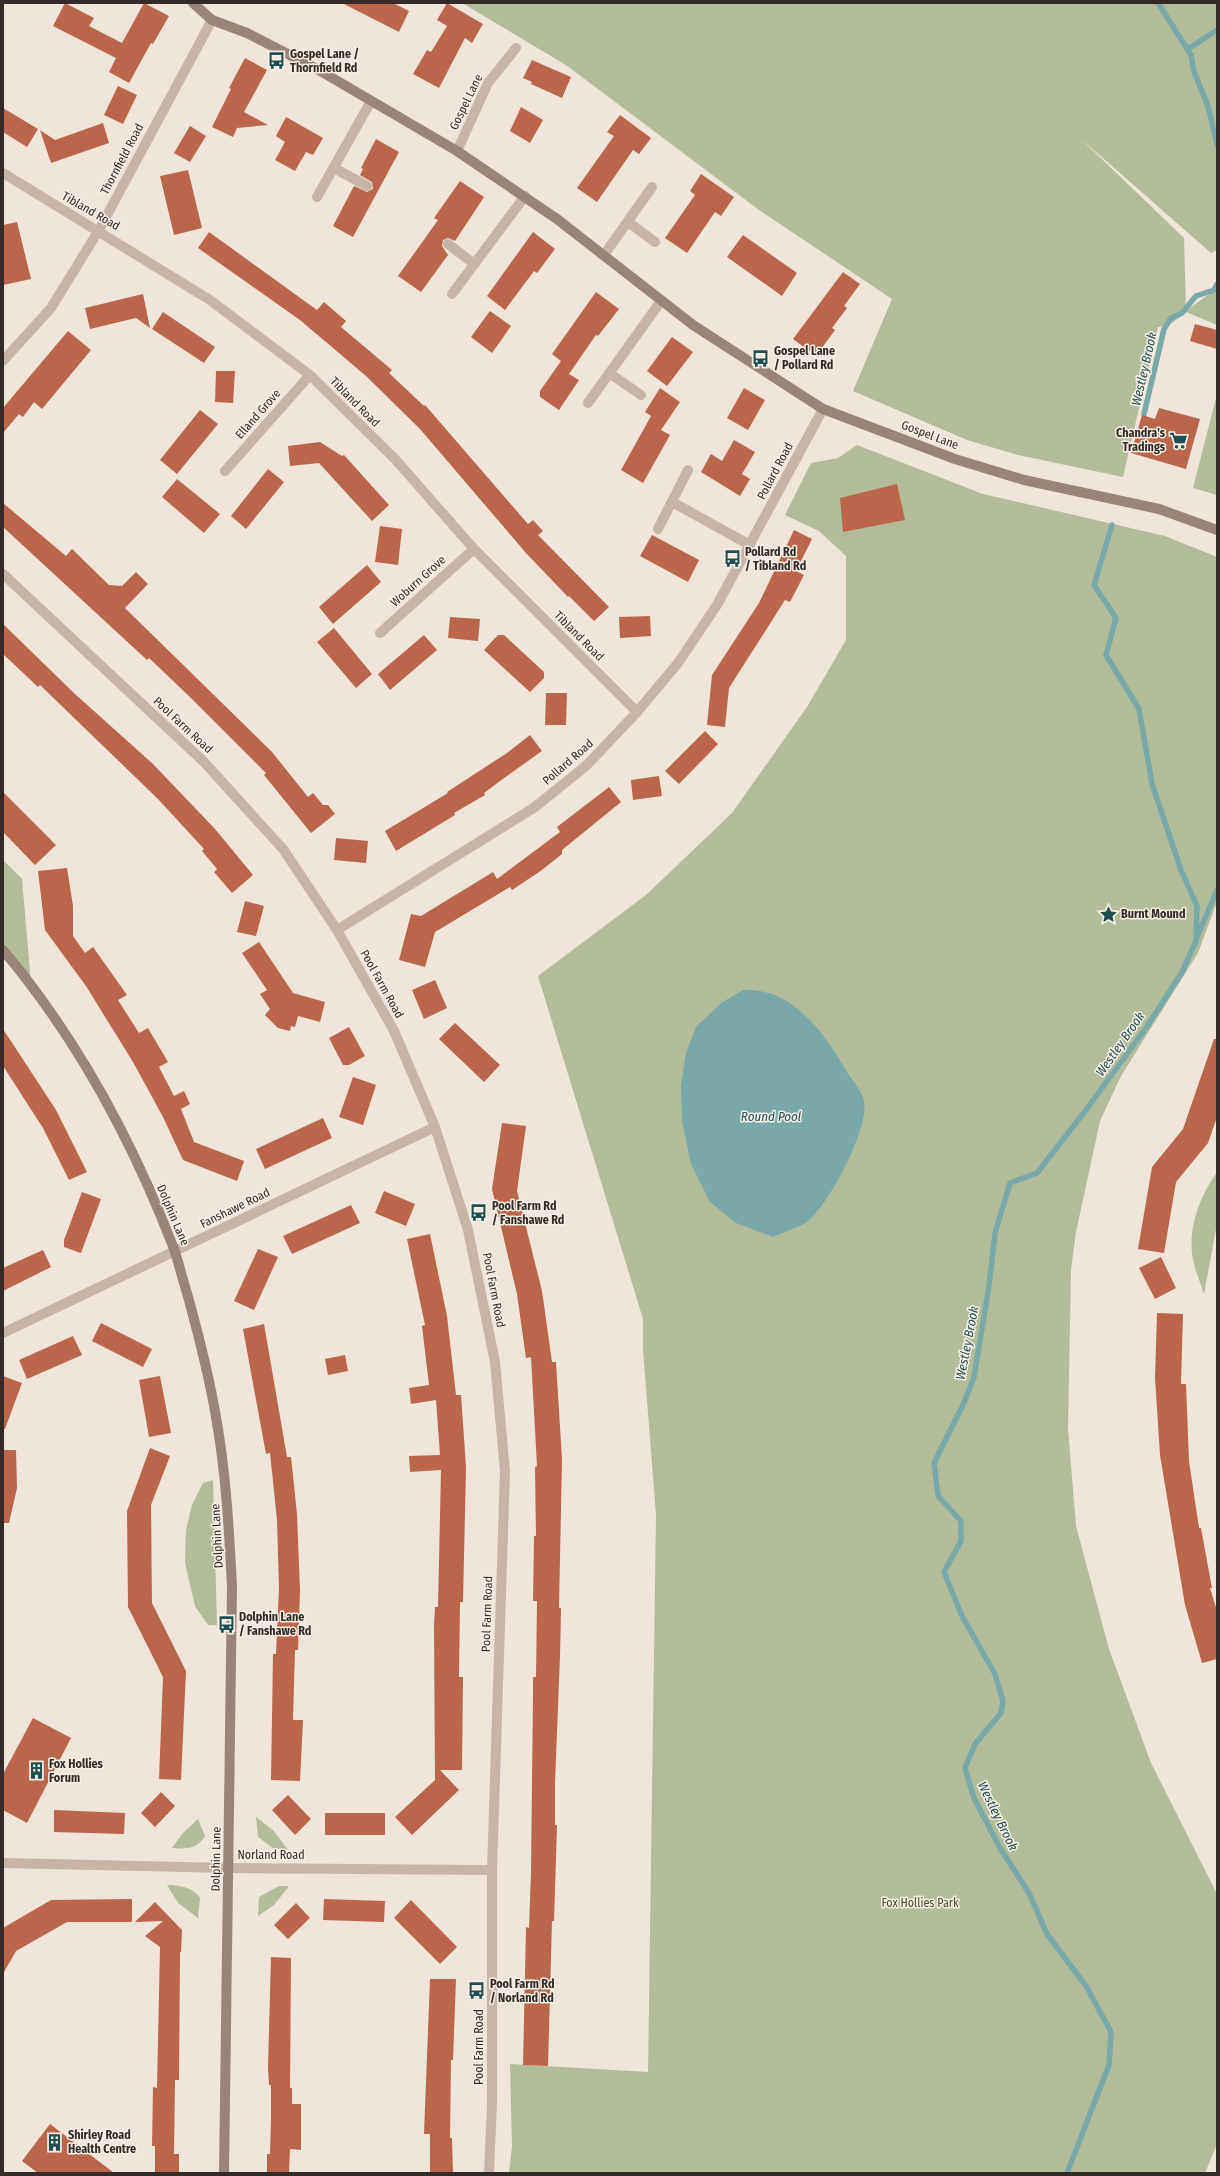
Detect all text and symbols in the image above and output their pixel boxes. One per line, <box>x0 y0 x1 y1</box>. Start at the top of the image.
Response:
place label: Gospel Lane / Thornfield Rd <box>290 47 359 75</box>
bus stop icon: Gospel Lane / Thornfield Rd <box>267 51 287 71</box>
street label: Gospel Lane <box>447 72 485 132</box>
street label: Thornfield Road <box>97 121 147 197</box>
street label: Tibland Road <box>60 189 122 233</box>
water label: Westley Brook <box>1128 330 1160 407</box>
place label: Gospel Lane / Pollard Rd <box>774 344 835 372</box>
bus stop icon: Gospel Lane / Pollard Rd <box>751 348 771 368</box>
street label: Tibland Road <box>327 374 383 430</box>
street label: Elland Grove <box>233 386 283 442</box>
street label: Gospel Lane <box>899 418 961 452</box>
place label: Chandra's Tradings <box>1116 426 1166 454</box>
supermarket icon: Chandra's Tradings <box>1168 430 1188 450</box>
street label: Pollard Road <box>754 440 796 502</box>
place label: Pollard Rd / Tibland Rd <box>745 545 806 573</box>
bus stop icon: Pollard Rd / Tibland Rd <box>722 549 742 569</box>
street label: Woburn Grove <box>388 553 449 609</box>
street label: Tibland Road <box>551 608 607 664</box>
street label: Pool Farm Road <box>150 694 216 756</box>
street label: Pollard Road <box>540 736 596 788</box>
place icon: Burnt Mound <box>1098 904 1118 924</box>
place label: Burnt Mound <box>1121 907 1185 921</box>
street label: Pool Farm Road <box>357 947 407 1021</box>
water label: Westley Brook <box>1092 1009 1148 1079</box>
water label: Round Pool <box>741 1109 802 1124</box>
street label: Dolphin Lane <box>154 1182 192 1248</box>
street label: Fanshawe Road <box>198 1185 272 1231</box>
place label: Pool Farm Rd / Fanshawe Rd <box>492 1199 564 1227</box>
bus stop icon: Pool Farm Rd / Fanshawe Rd <box>469 1203 489 1223</box>
street label: Pool Farm Road <box>480 1251 508 1329</box>
water label: Westley Brook <box>952 1304 982 1381</box>
street label: Dolphin Lane <box>208 1503 226 1569</box>
street label: Pool Farm Road <box>479 1576 495 1652</box>
place label: Dolphin Lane / Fanshawe Rd <box>239 1610 311 1638</box>
bus stop icon: Dolphin Lane / Fanshawe Rd <box>216 1614 236 1634</box>
place label: Fox Hollies Forum <box>49 1757 104 1785</box>
building icon: Fox Hollies Forum <box>26 1761 46 1781</box>
water label: Westley Brook <box>975 1779 1021 1853</box>
street label: Dolphin Lane <box>208 1826 224 1891</box>
street label: Norland Road <box>237 1848 305 1862</box>
park label: Fox Hollies Park <box>881 1896 959 1910</box>
place label: Pool Farm Rd / Norland Rd <box>490 1977 554 2005</box>
bus stop icon: Pool Farm Rd / Norland Rd <box>467 1981 487 2001</box>
street label: Pool Farm Road <box>472 2009 486 2085</box>
place label: Shirley Road Health Centre <box>68 2128 136 2156</box>
building icon: Shirley Road Health Centre <box>45 2132 65 2152</box>

